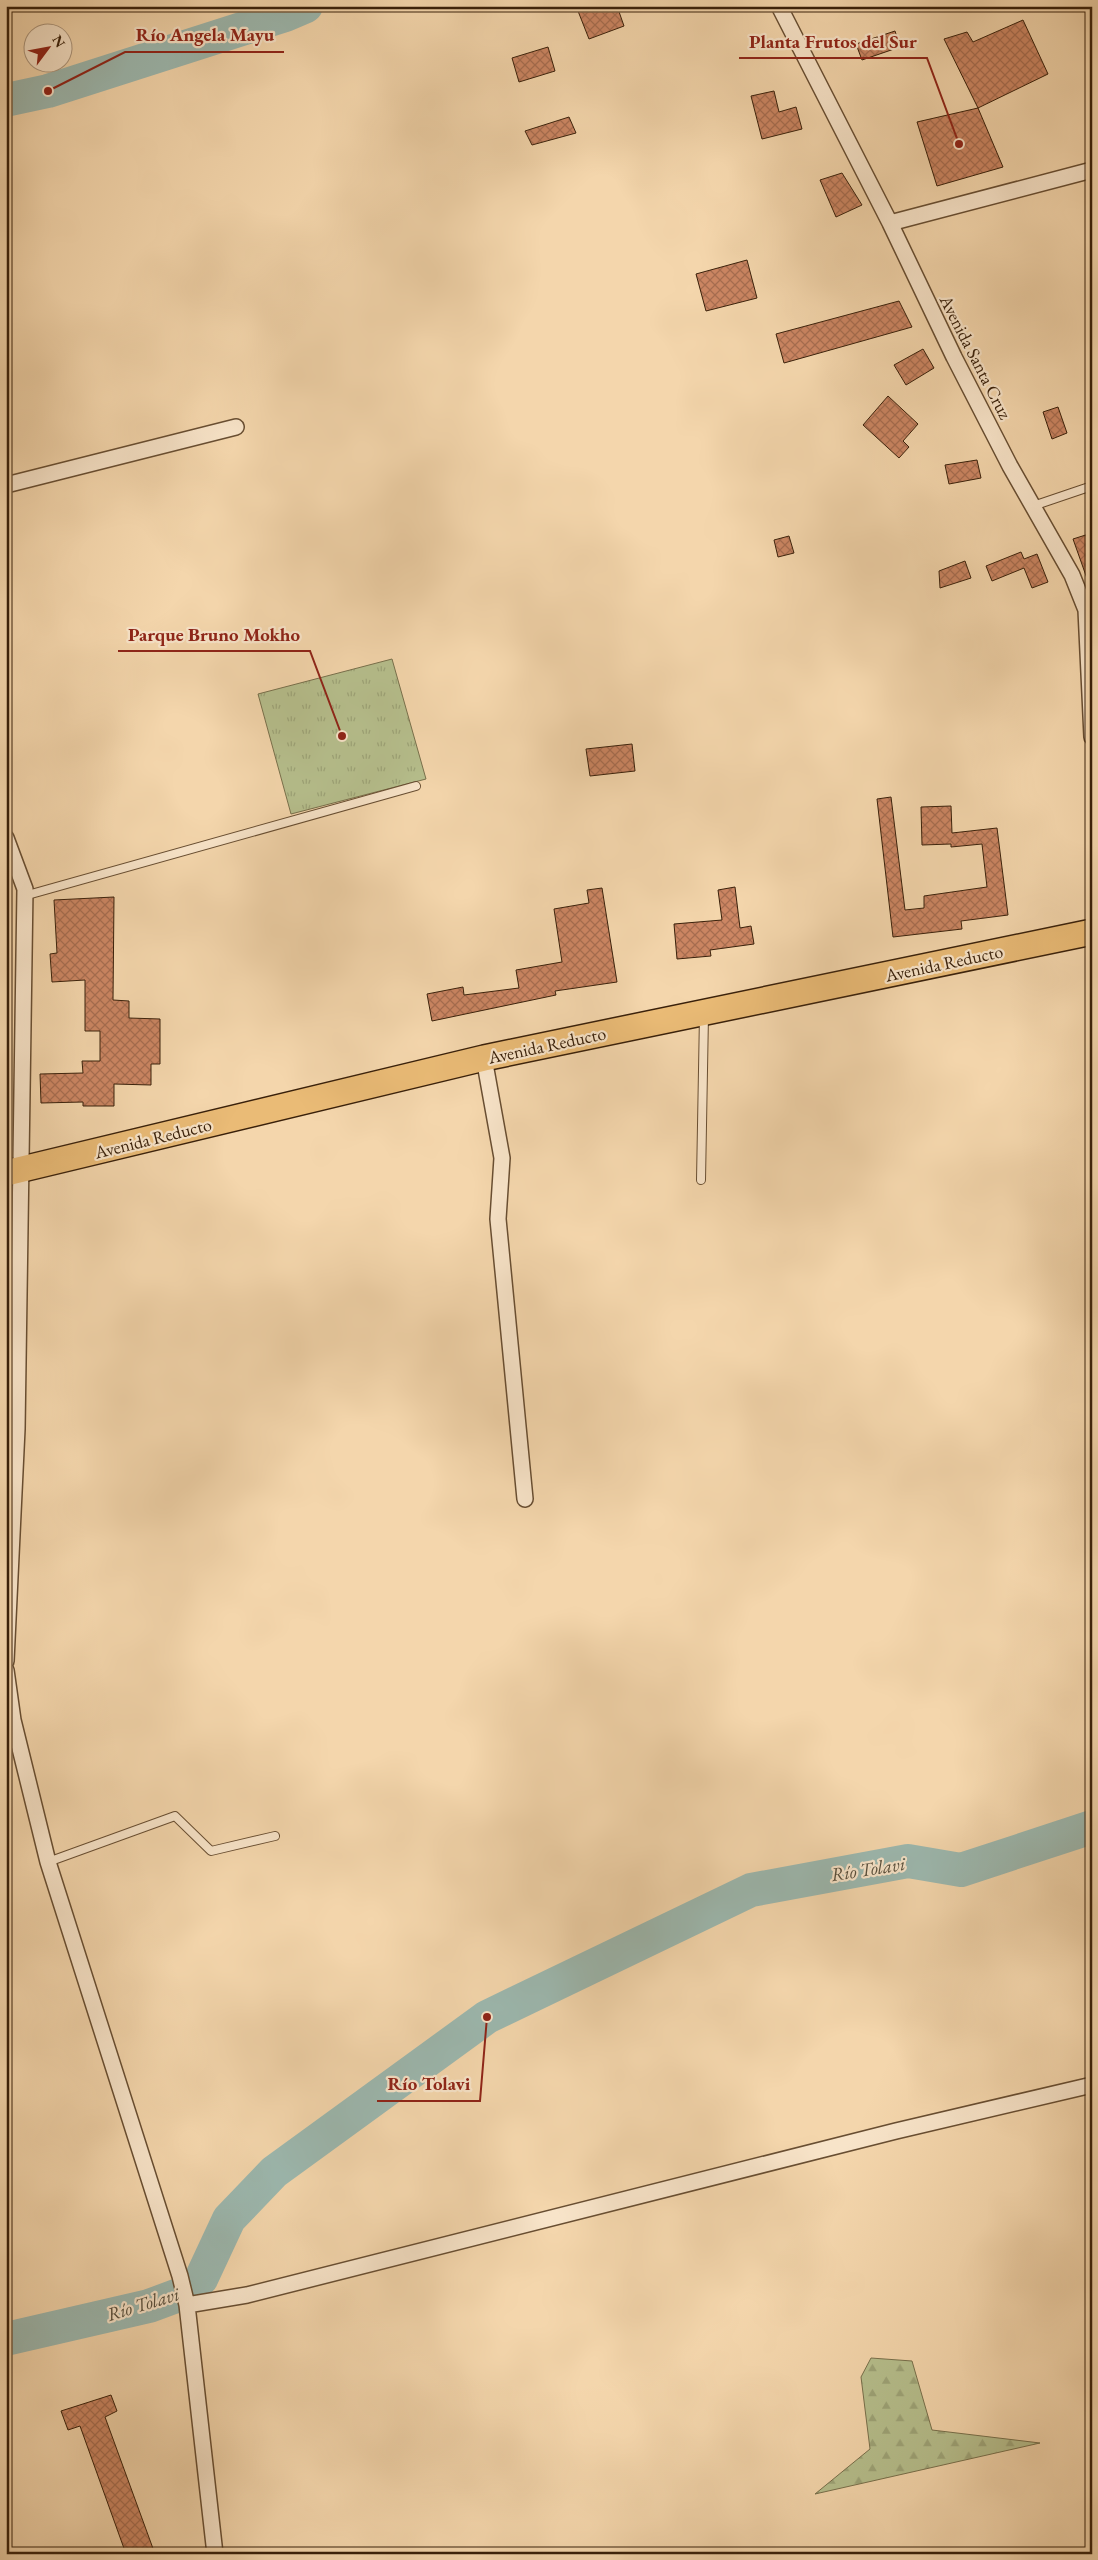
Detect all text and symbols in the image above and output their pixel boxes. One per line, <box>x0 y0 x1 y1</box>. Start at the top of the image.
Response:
callout: Río Angela Mayu <box>125 18 284 52</box>
north arrow <box>22 22 72 72</box>
text: Río Angela Mayu <box>136 22 275 47</box>
callout: Planta Frutos del Sur <box>739 24 927 58</box>
text: Planta Frutos del Sur <box>749 29 917 54</box>
text: N <box>48 32 70 51</box>
street label: Avenida Santa Cruz <box>934 290 1017 423</box>
callout: Parque Bruno Mokho <box>118 617 310 651</box>
text: Parque Bruno Mokho <box>128 622 300 647</box>
street label: Avenida Reducto <box>882 939 1005 987</box>
street label: Avenida Reducto <box>485 1021 608 1069</box>
street label: Avenida Reducto <box>91 1112 214 1164</box>
water label: Río Tolavi <box>829 1851 908 1887</box>
callout: Río Tolavi <box>377 2067 480 2101</box>
text: Río Tolavi <box>388 2071 471 2096</box>
water label: Río Tolavi <box>104 2281 184 2327</box>

